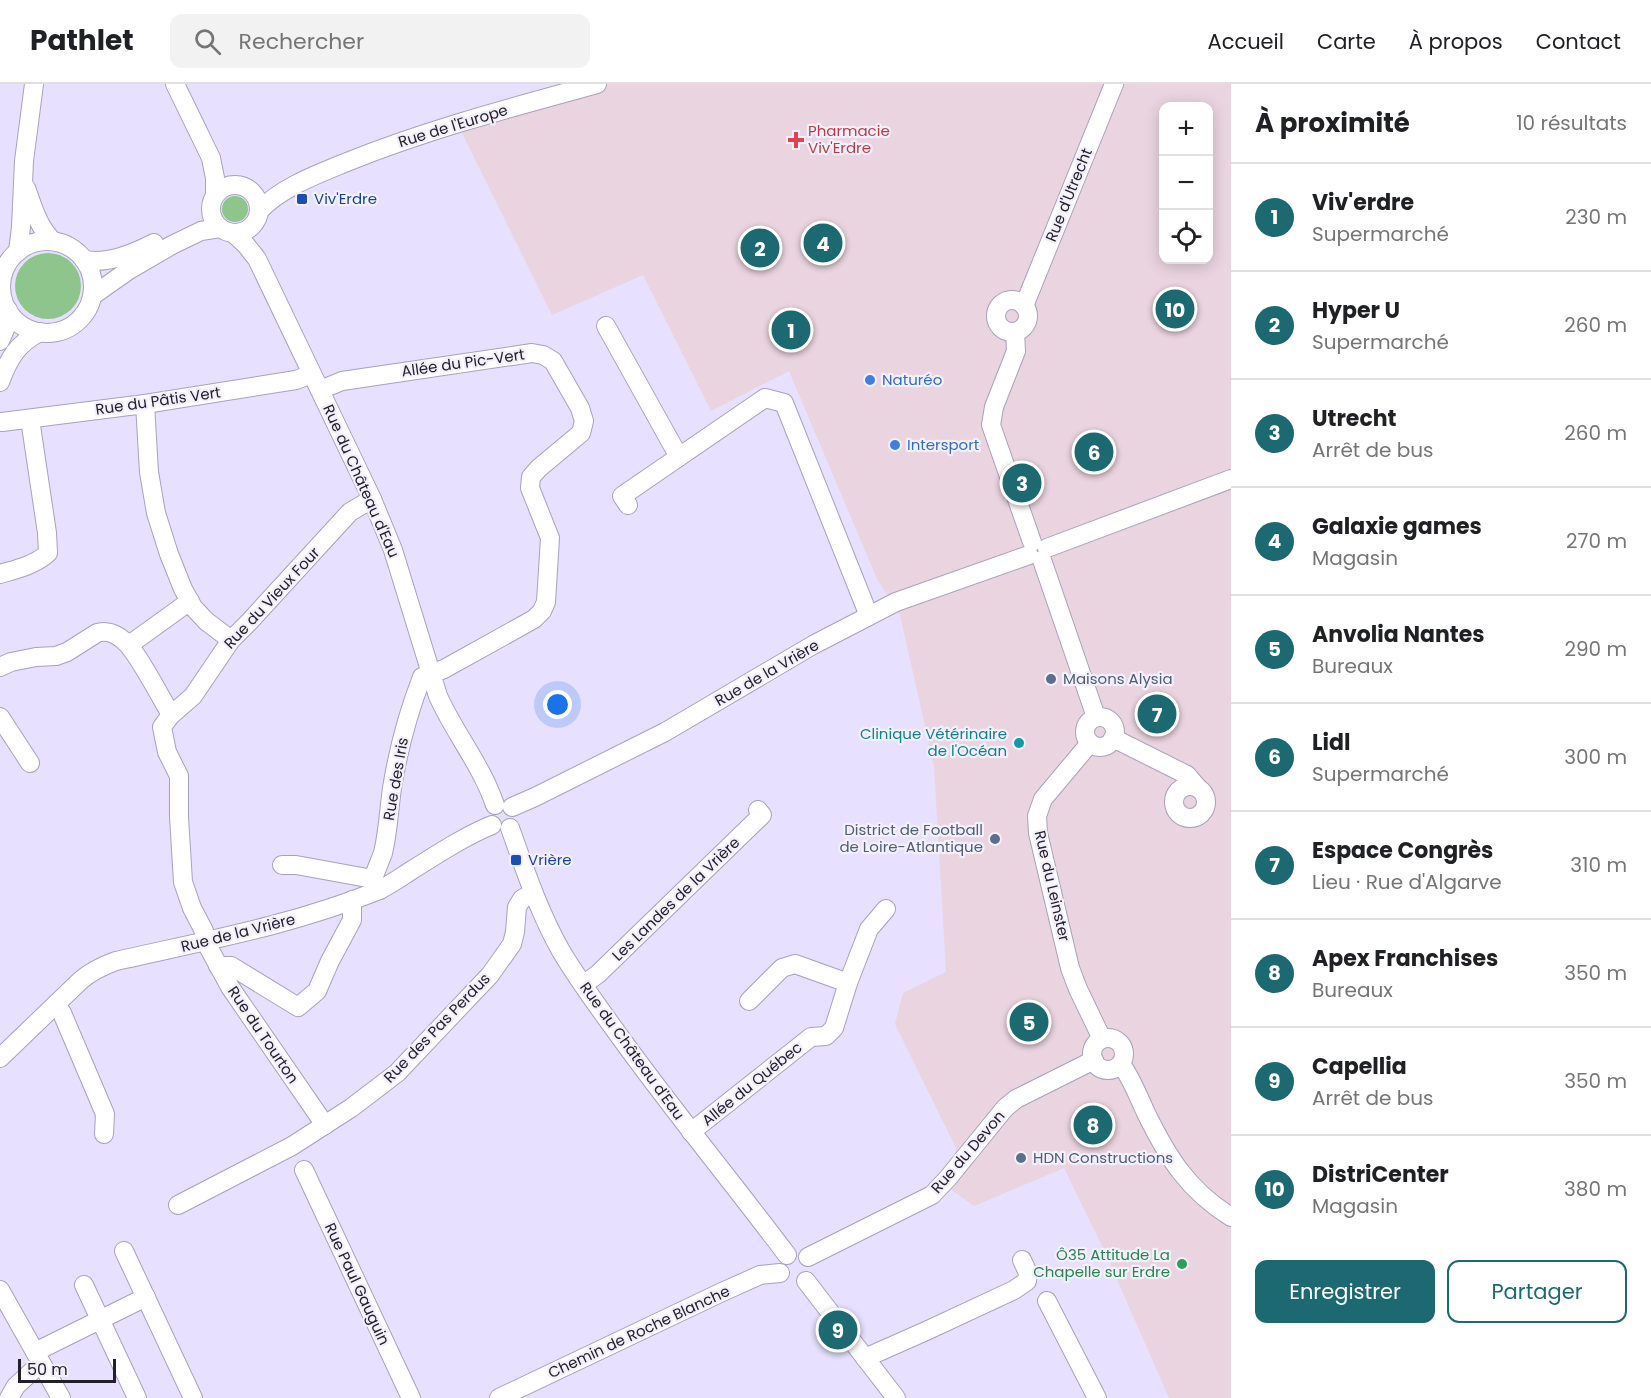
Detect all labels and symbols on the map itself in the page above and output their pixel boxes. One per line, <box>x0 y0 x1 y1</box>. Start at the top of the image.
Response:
street label: Rue de l'Europe <box>396 99 510 152</box>
place label: Pharmacie Viv'Erdre <box>808 120 890 158</box>
marker: Pharmacie Viv'Erdre <box>789 133 803 147</box>
street label: Rue d'Utrecht <box>1040 145 1097 245</box>
place label: Viv'Erdre <box>314 188 377 209</box>
marker: Viv'Erdre <box>295 192 309 206</box>
pin: 4 <box>804 220 842 266</box>
pin: 2 <box>740 226 780 270</box>
pin: 10 <box>1156 286 1194 332</box>
pin: 1 <box>772 308 810 352</box>
street label: Allée du Pic-Vert <box>400 343 526 382</box>
place label: Naturéo <box>882 369 942 390</box>
marker: Naturéo <box>863 373 877 387</box>
street label: Rue du Pâtis Vert <box>94 381 222 420</box>
street label: Rue du Château d'Eau <box>318 401 405 561</box>
pin: 6 <box>1074 430 1114 475</box>
place label: Intersport <box>907 434 979 455</box>
marker: Intersport <box>888 438 902 452</box>
pin: 3 <box>1002 460 1042 506</box>
street label: Rue du Vieux Four <box>219 542 325 653</box>
street label: Rue de la Vrière <box>711 634 823 711</box>
place label: Maisons Alysia <box>1063 668 1173 689</box>
marker: Maisons Alysia <box>1044 672 1058 686</box>
your location <box>543 690 572 719</box>
pin: 7 <box>1138 692 1176 736</box>
place label: Clinique Vétérinaire de l'Océan <box>860 723 1007 761</box>
street label: Rue des Iris <box>378 736 413 822</box>
marker: Clinique Vétérinaire de l'Océan <box>1012 736 1026 750</box>
place label: District de Football de Loire-Atlantique <box>839 819 983 857</box>
street label: Rue du Leinster <box>1030 828 1076 944</box>
street label: Les Landes de la Vrière <box>607 832 744 965</box>
marker: District de Football de Loire-Atlantique <box>988 832 1002 846</box>
place label: Vrière <box>528 849 572 870</box>
marker: Vrière <box>509 853 523 867</box>
street label: Rue de la Vrière <box>179 908 297 957</box>
street label: Rue des Pas Perdus <box>379 968 495 1087</box>
street label: Rue du Château d'Eau <box>575 978 690 1124</box>
street label: Rue du Tourton <box>223 982 304 1088</box>
pin: 5 <box>1010 1000 1048 1044</box>
street label: Allée du Québec <box>697 1037 806 1131</box>
pin: 8 <box>1074 1102 1112 1148</box>
street label: Rue du Devon <box>926 1106 1009 1198</box>
place label: HDN Constructions <box>1033 1147 1173 1168</box>
marker: HDN Constructions <box>1014 1151 1028 1165</box>
street label: Rue Paul Gauguin <box>320 1219 395 1348</box>
place label: Ô35 Attitude La Chapelle sur Erdre <box>1033 1244 1170 1282</box>
marker: Ô35 Attitude La Chapelle sur Erdre <box>1175 1257 1189 1271</box>
street label: Chemin de Roche Blanche <box>545 1280 733 1383</box>
pin: 9 <box>818 1308 858 1352</box>
scale bar <box>18 1356 116 1384</box>

